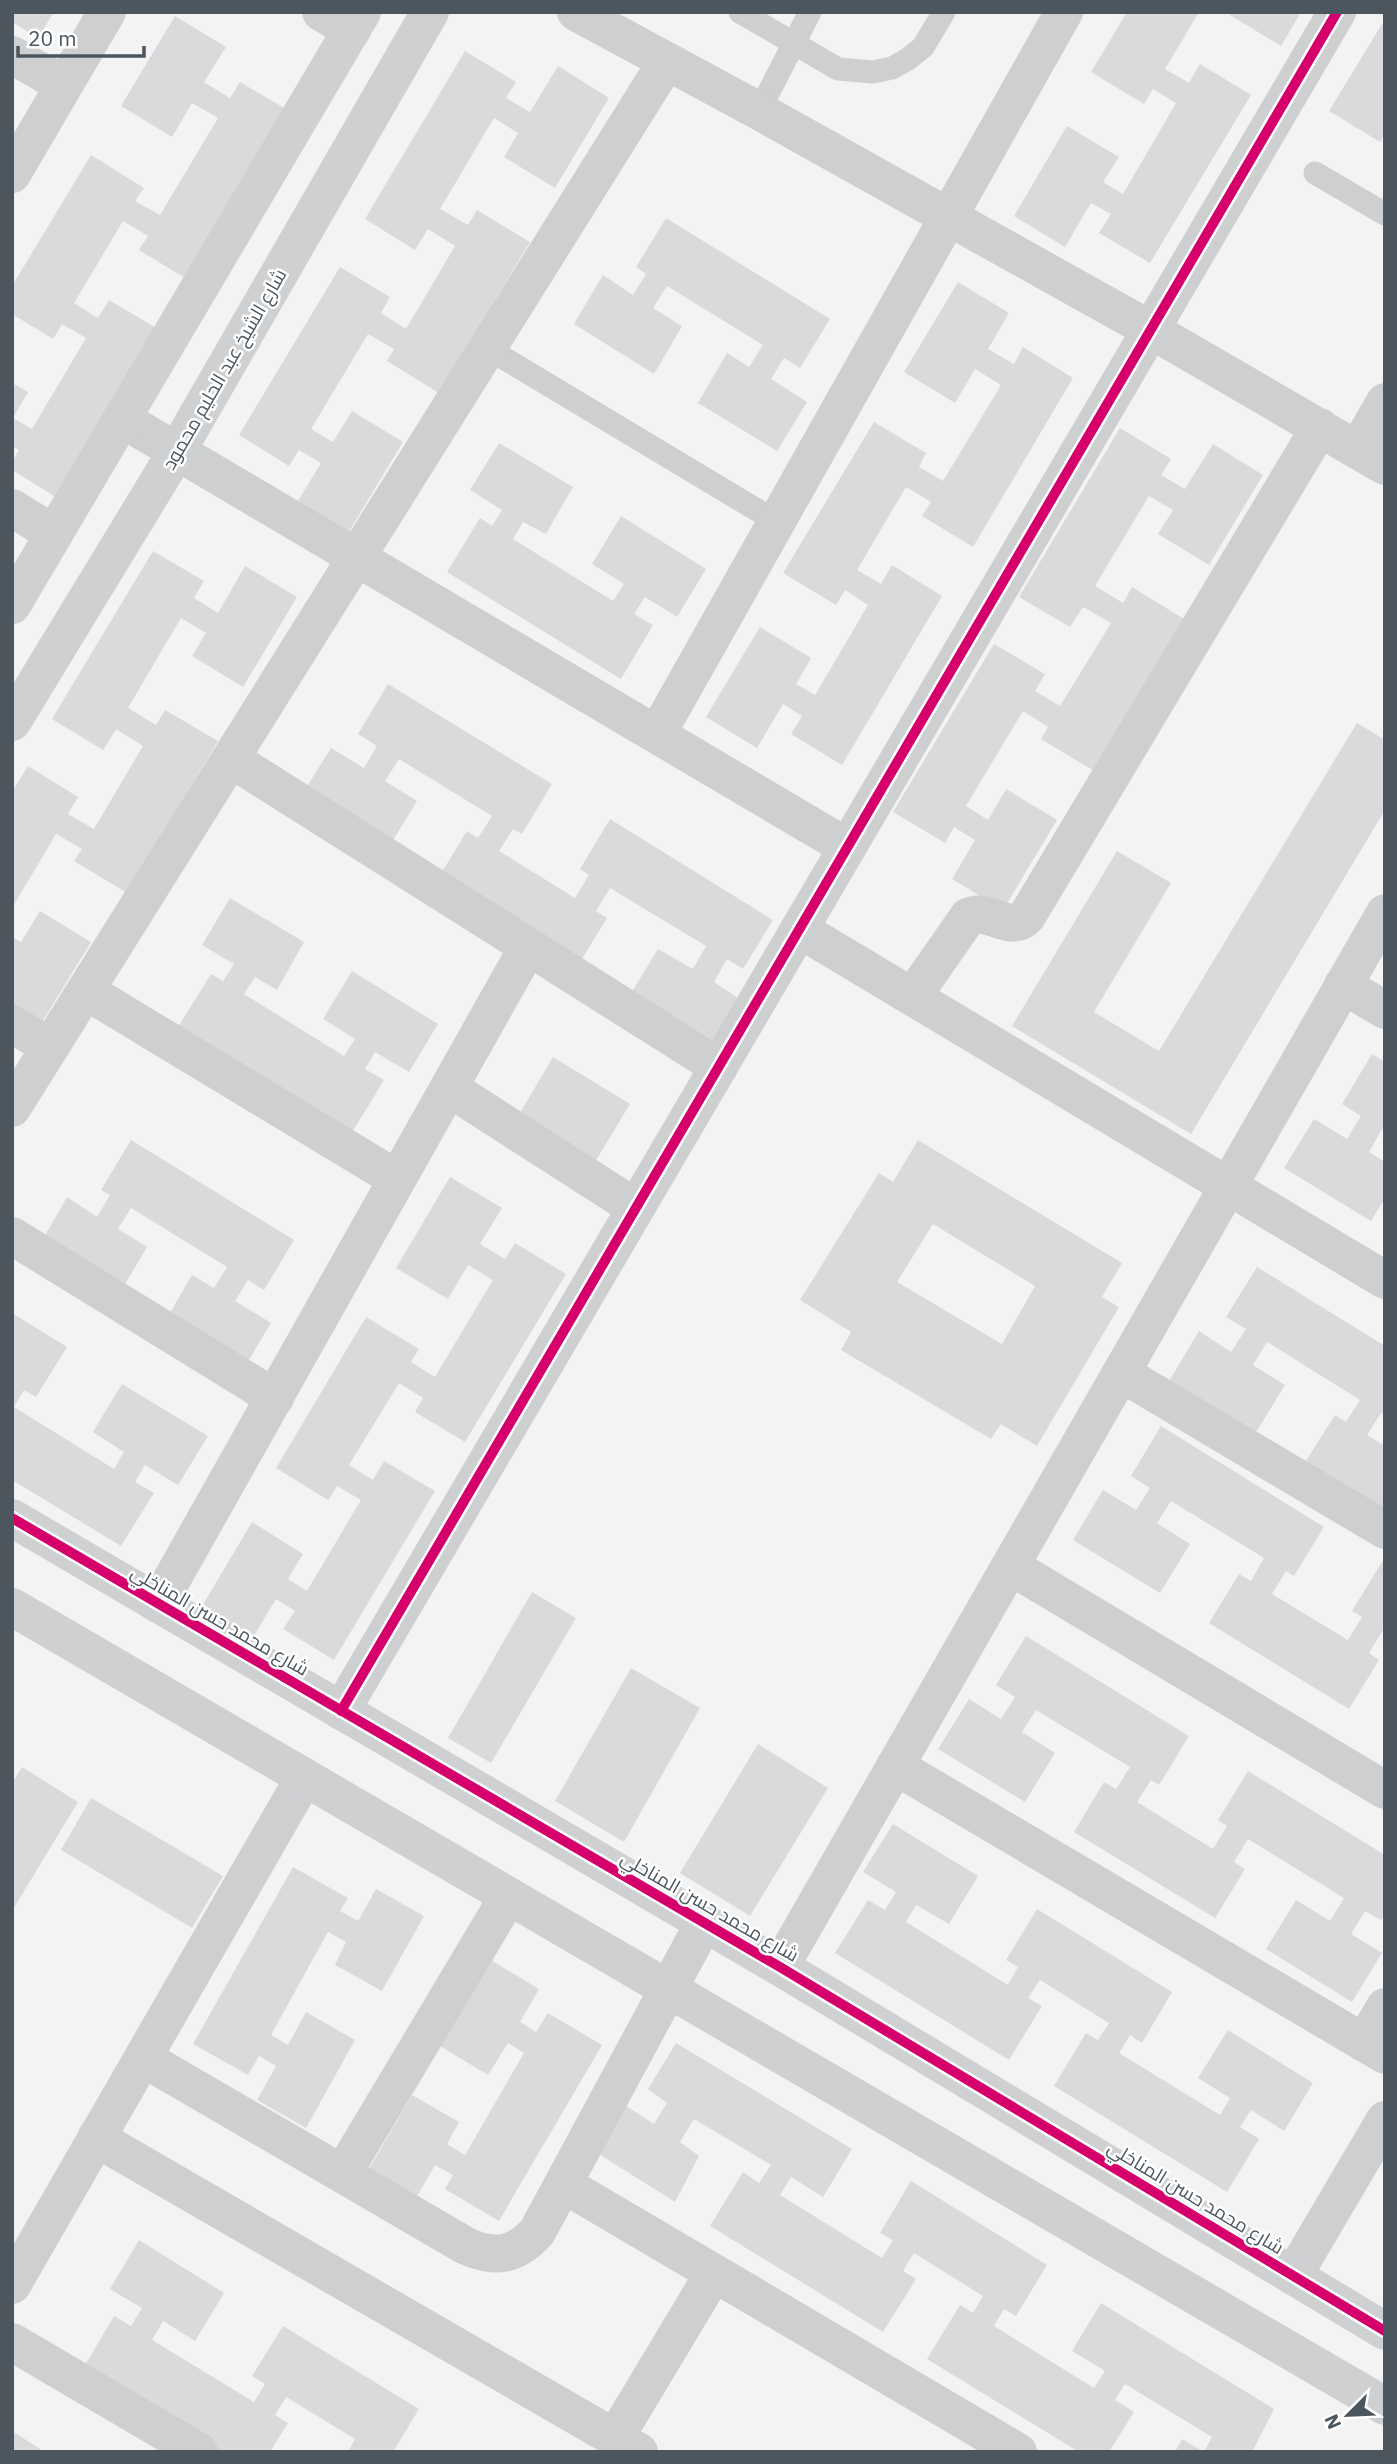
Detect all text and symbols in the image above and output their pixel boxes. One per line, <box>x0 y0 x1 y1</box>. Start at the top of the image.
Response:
scale bar <box>18 14 144 58</box>
text: 20 m <box>28 24 77 52</box>
street label: شارع الشيخ عبد الحليم محمود <box>157 264 293 475</box>
street label: شارع محمد حسن المناخلي <box>125 1559 313 1683</box>
street label: شارع محمد حسن المناخلي <box>615 1845 803 1969</box>
street label: شارع محمد حسن المناخلي <box>1102 2135 1289 2262</box>
north arrow <box>1313 2380 1383 2450</box>
text: N <box>1319 2411 1346 2433</box>

